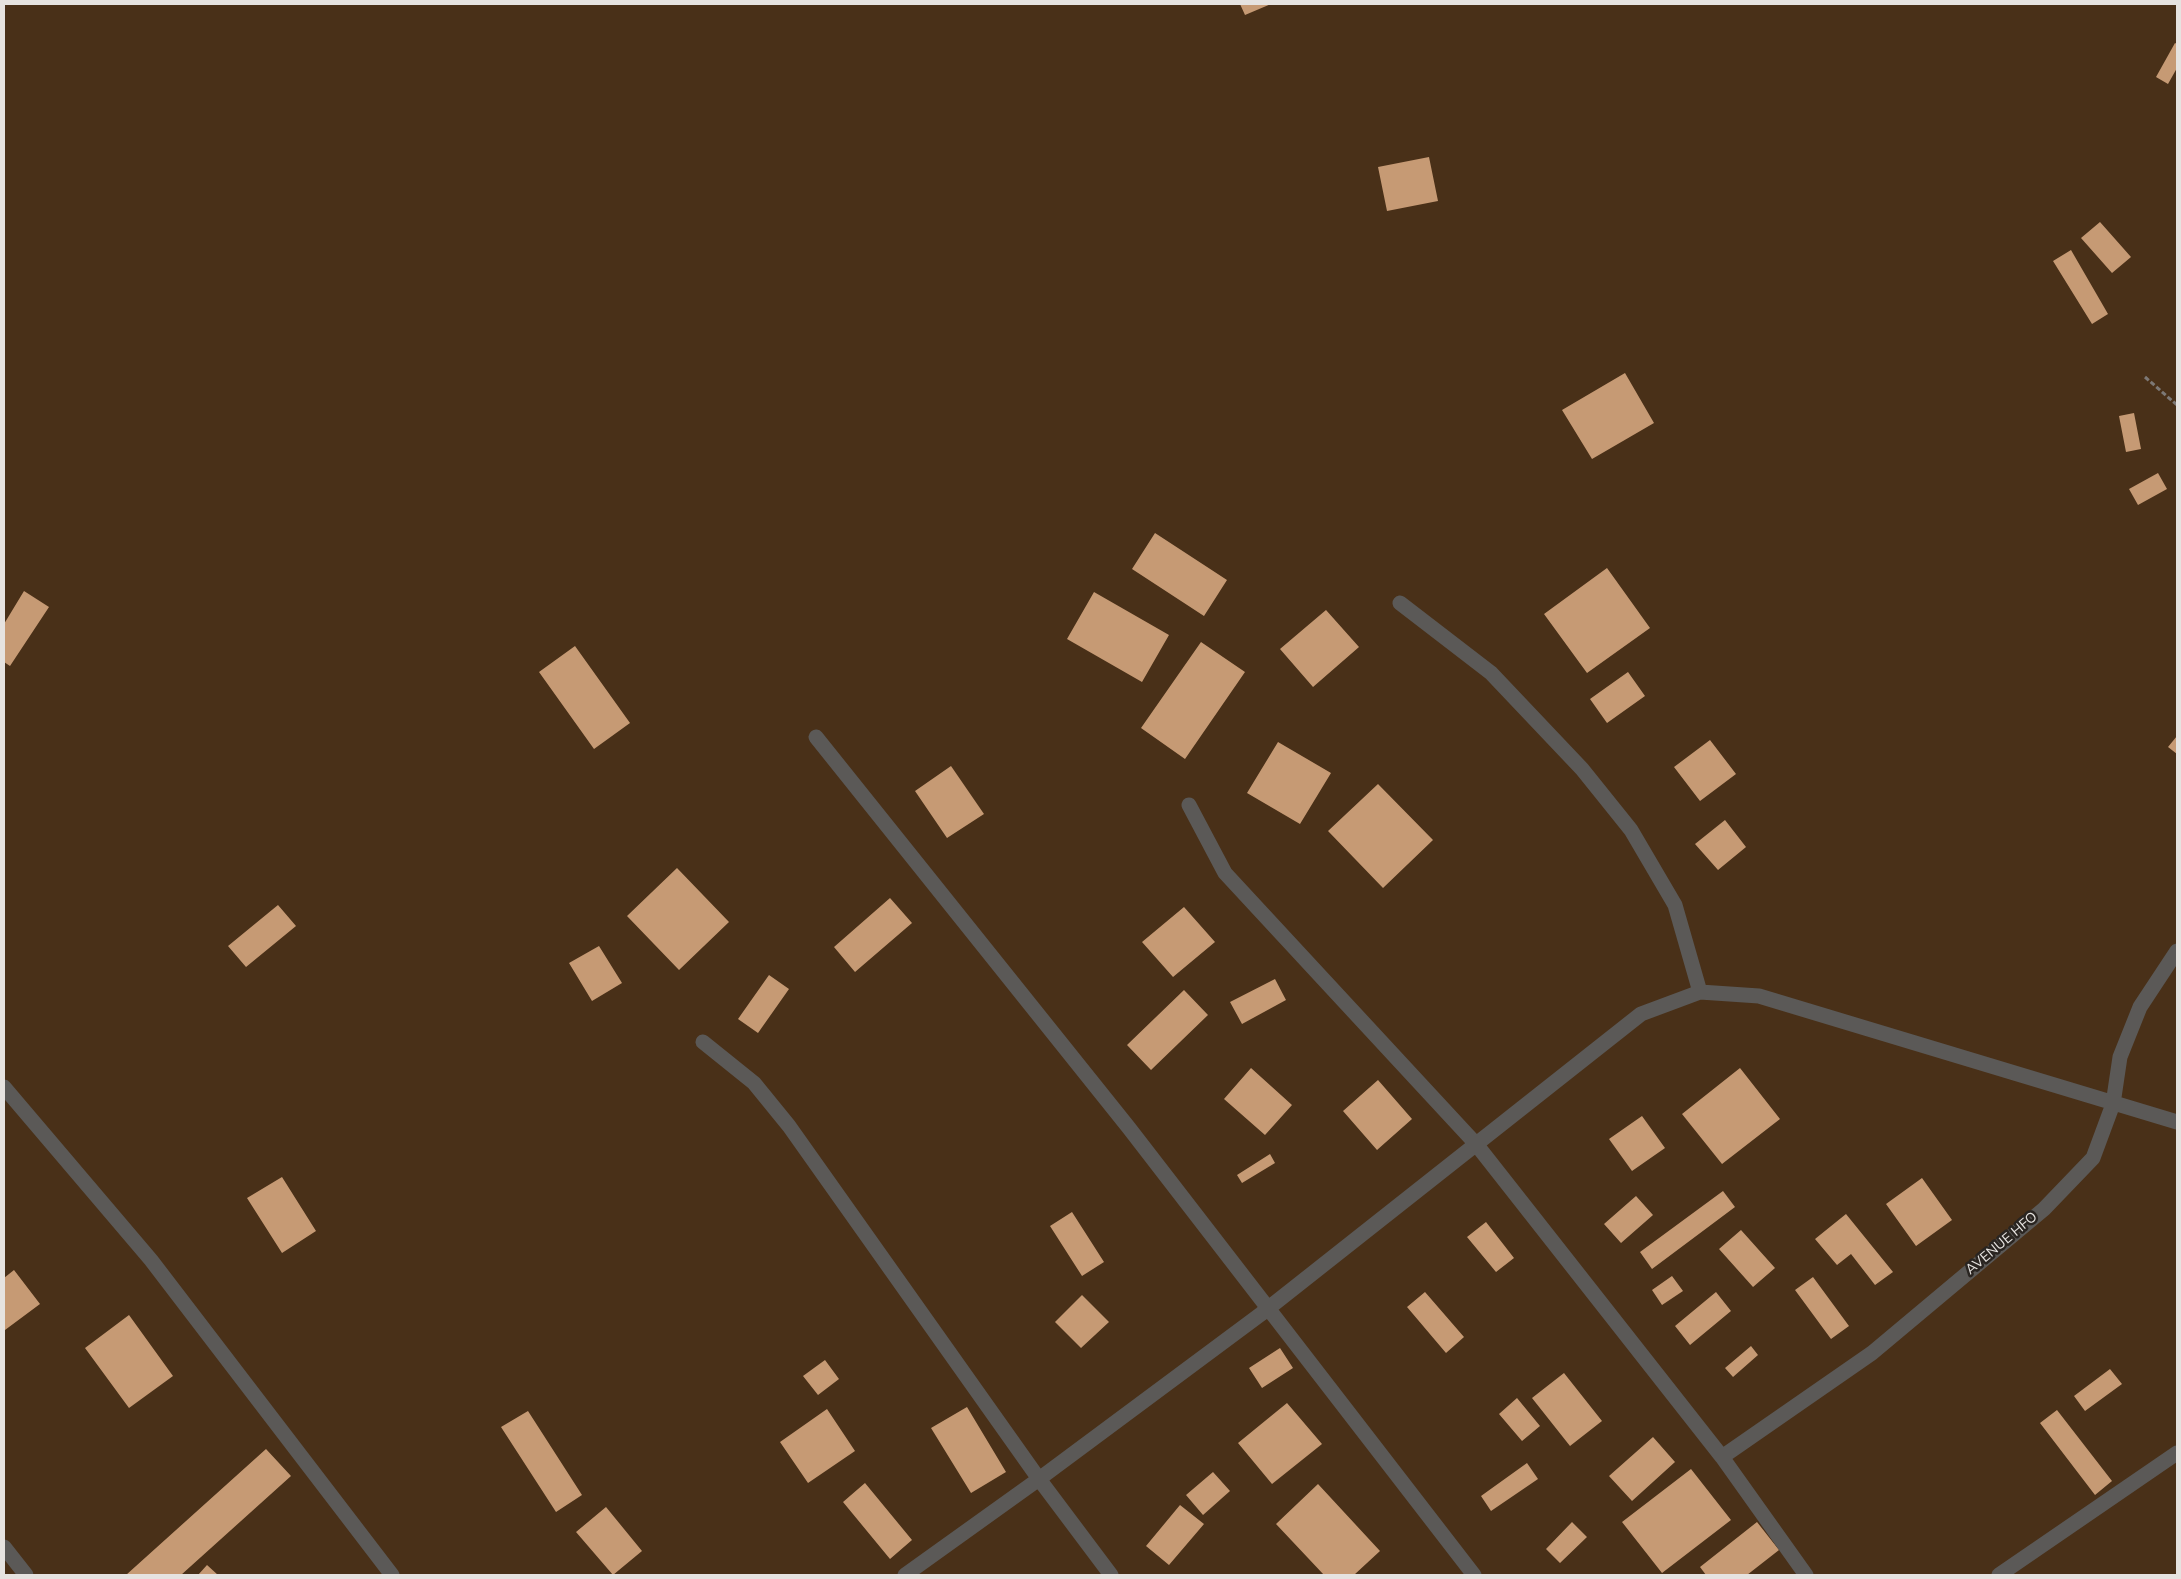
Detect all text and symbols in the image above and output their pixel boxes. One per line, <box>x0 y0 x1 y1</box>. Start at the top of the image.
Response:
street label: AVENUE HFO <box>1963 1209 2041 1279</box>

